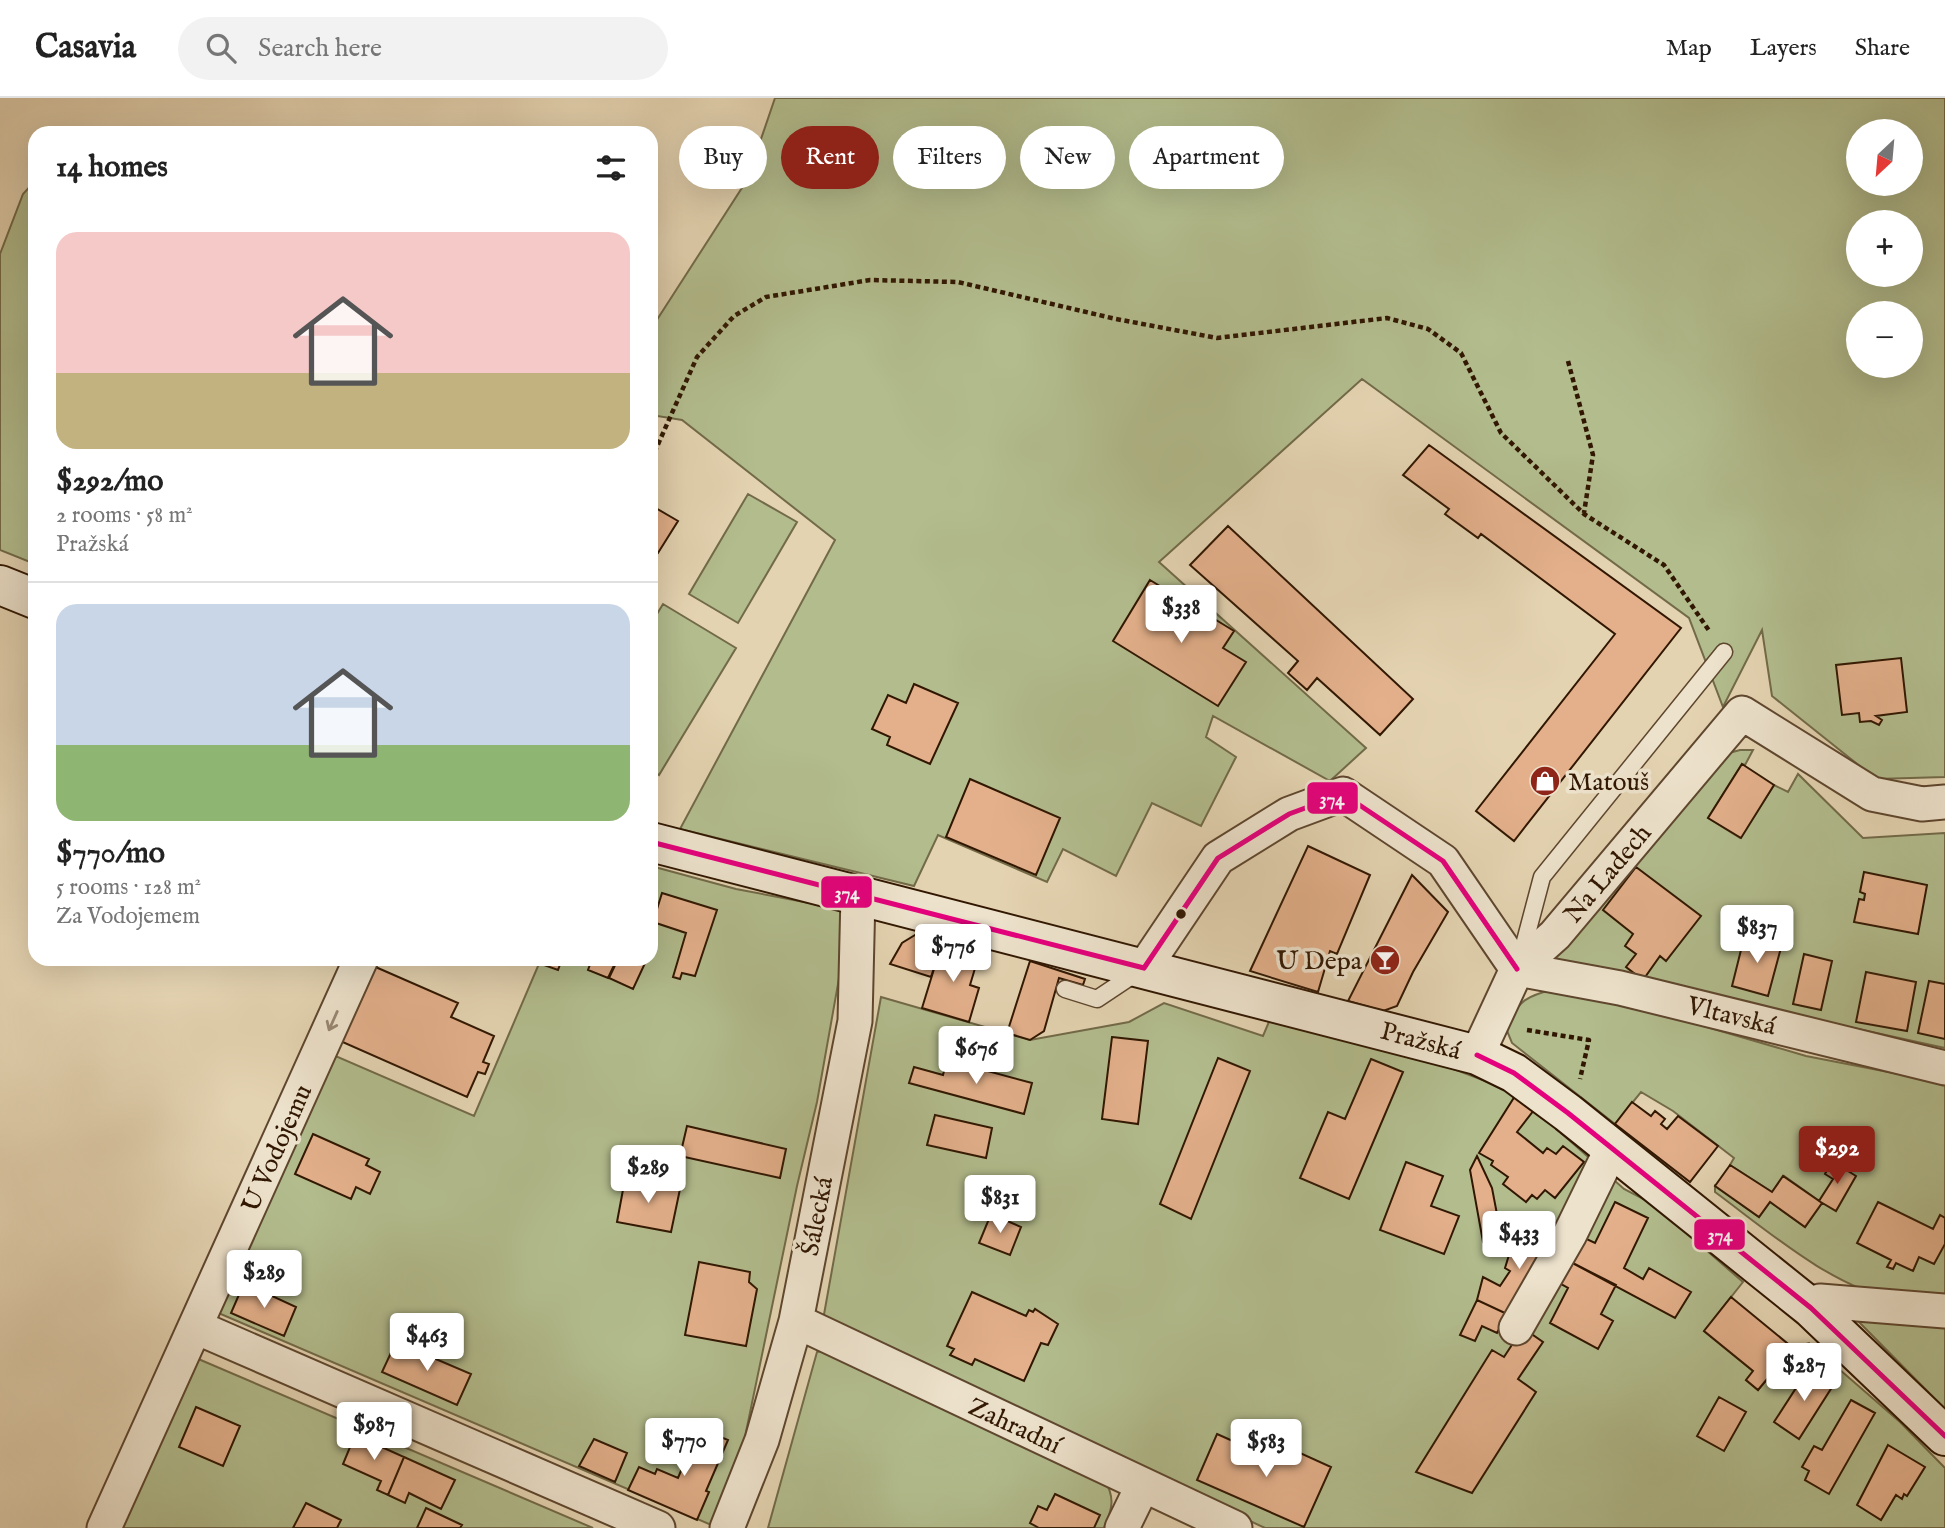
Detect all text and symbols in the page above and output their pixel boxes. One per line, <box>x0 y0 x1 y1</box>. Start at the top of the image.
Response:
search box <box>178 17 668 80</box>
text: Casavia <box>35 27 136 69</box>
icon: search <box>202 29 240 67</box>
text: Search here <box>258 32 382 65</box>
text: Map <box>1666 33 1712 64</box>
text: Layers <box>1750 33 1817 64</box>
text: Share <box>1855 33 1910 64</box>
north arrow <box>1846 119 1923 196</box>
map controls <box>1846 119 1923 378</box>
chip: Buy <box>679 126 767 189</box>
chip: Rent <box>781 126 879 189</box>
chip: Filters <box>893 126 1006 189</box>
chip: New <box>1020 126 1115 189</box>
chip: Apartment <box>1129 126 1284 189</box>
text: 14 homes <box>56 149 168 187</box>
icon: filters <box>592 149 630 187</box>
button: + <box>1846 210 1923 287</box>
icon: home <box>280 278 406 404</box>
button: − <box>1846 301 1923 378</box>
text: $292/mo <box>56 463 163 501</box>
text: 2 rooms · 58 m² <box>56 501 193 530</box>
text: Pražská <box>56 530 129 559</box>
pin: $338 <box>1140 586 1222 645</box>
text: $338 <box>1162 593 1200 622</box>
icon: home <box>280 650 406 776</box>
shop icon: Matouš <box>1528 764 1562 798</box>
place label: Matouš <box>1568 766 1649 799</box>
line badge: 374 <box>1306 781 1359 815</box>
text: 374 <box>1319 788 1345 812</box>
street label: Na Ladech <box>1557 818 1659 930</box>
text: $770/mo <box>56 835 165 873</box>
text: 5 rooms · 128 m² <box>56 873 201 902</box>
line badge: 374 <box>820 875 873 909</box>
text: 374 <box>834 882 860 906</box>
text: Za Vodojemem <box>56 902 200 931</box>
pin: $837 <box>1716 906 1798 965</box>
unlabelled marker <box>1174 907 1188 921</box>
text: $837 <box>1736 913 1778 942</box>
pin: $776 <box>912 924 994 984</box>
text: $776 <box>931 932 975 961</box>
bar icon: U Depa <box>1368 943 1402 977</box>
place label: U Depa <box>1276 945 1363 978</box>
street label: Vltavská <box>1683 989 1780 1044</box>
one-way arrow <box>326 1010 339 1031</box>
street label: Pražská <box>1377 1015 1465 1068</box>
pin: $676 <box>935 1026 1017 1086</box>
text: $676 <box>955 1034 997 1063</box>
street label: U Vodojemu <box>235 1079 320 1218</box>
pin: $292 <box>1796 1126 1878 1186</box>
text: $292 <box>1815 1134 1859 1163</box>
pin: $289 <box>607 1146 689 1205</box>
text: $289 <box>627 1153 669 1182</box>
street label: Šálecká <box>794 1173 841 1259</box>
pin: $831 <box>959 1176 1041 1235</box>
text: $831 <box>981 1183 1019 1212</box>
pin: $433 <box>1478 1212 1560 1271</box>
line badge: 374 <box>1693 1218 1746 1251</box>
text: $433 <box>1498 1219 1540 1248</box>
text: 374 <box>1707 1224 1733 1248</box>
pin: $289 <box>223 1250 305 1310</box>
text: $289 <box>243 1258 285 1287</box>
pin: $463 <box>386 1314 468 1373</box>
text: $463 <box>406 1321 448 1350</box>
pin: $287 <box>1763 1344 1845 1403</box>
text: $287 <box>1782 1351 1826 1380</box>
street label: Zahradní <box>963 1391 1068 1463</box>
pin: $987 <box>333 1402 415 1462</box>
text: $987 <box>353 1410 395 1439</box>
pin: $770 <box>643 1418 725 1478</box>
pin: $583 <box>1225 1420 1307 1479</box>
text: $770 <box>661 1426 707 1455</box>
text: $583 <box>1247 1427 1285 1456</box>

